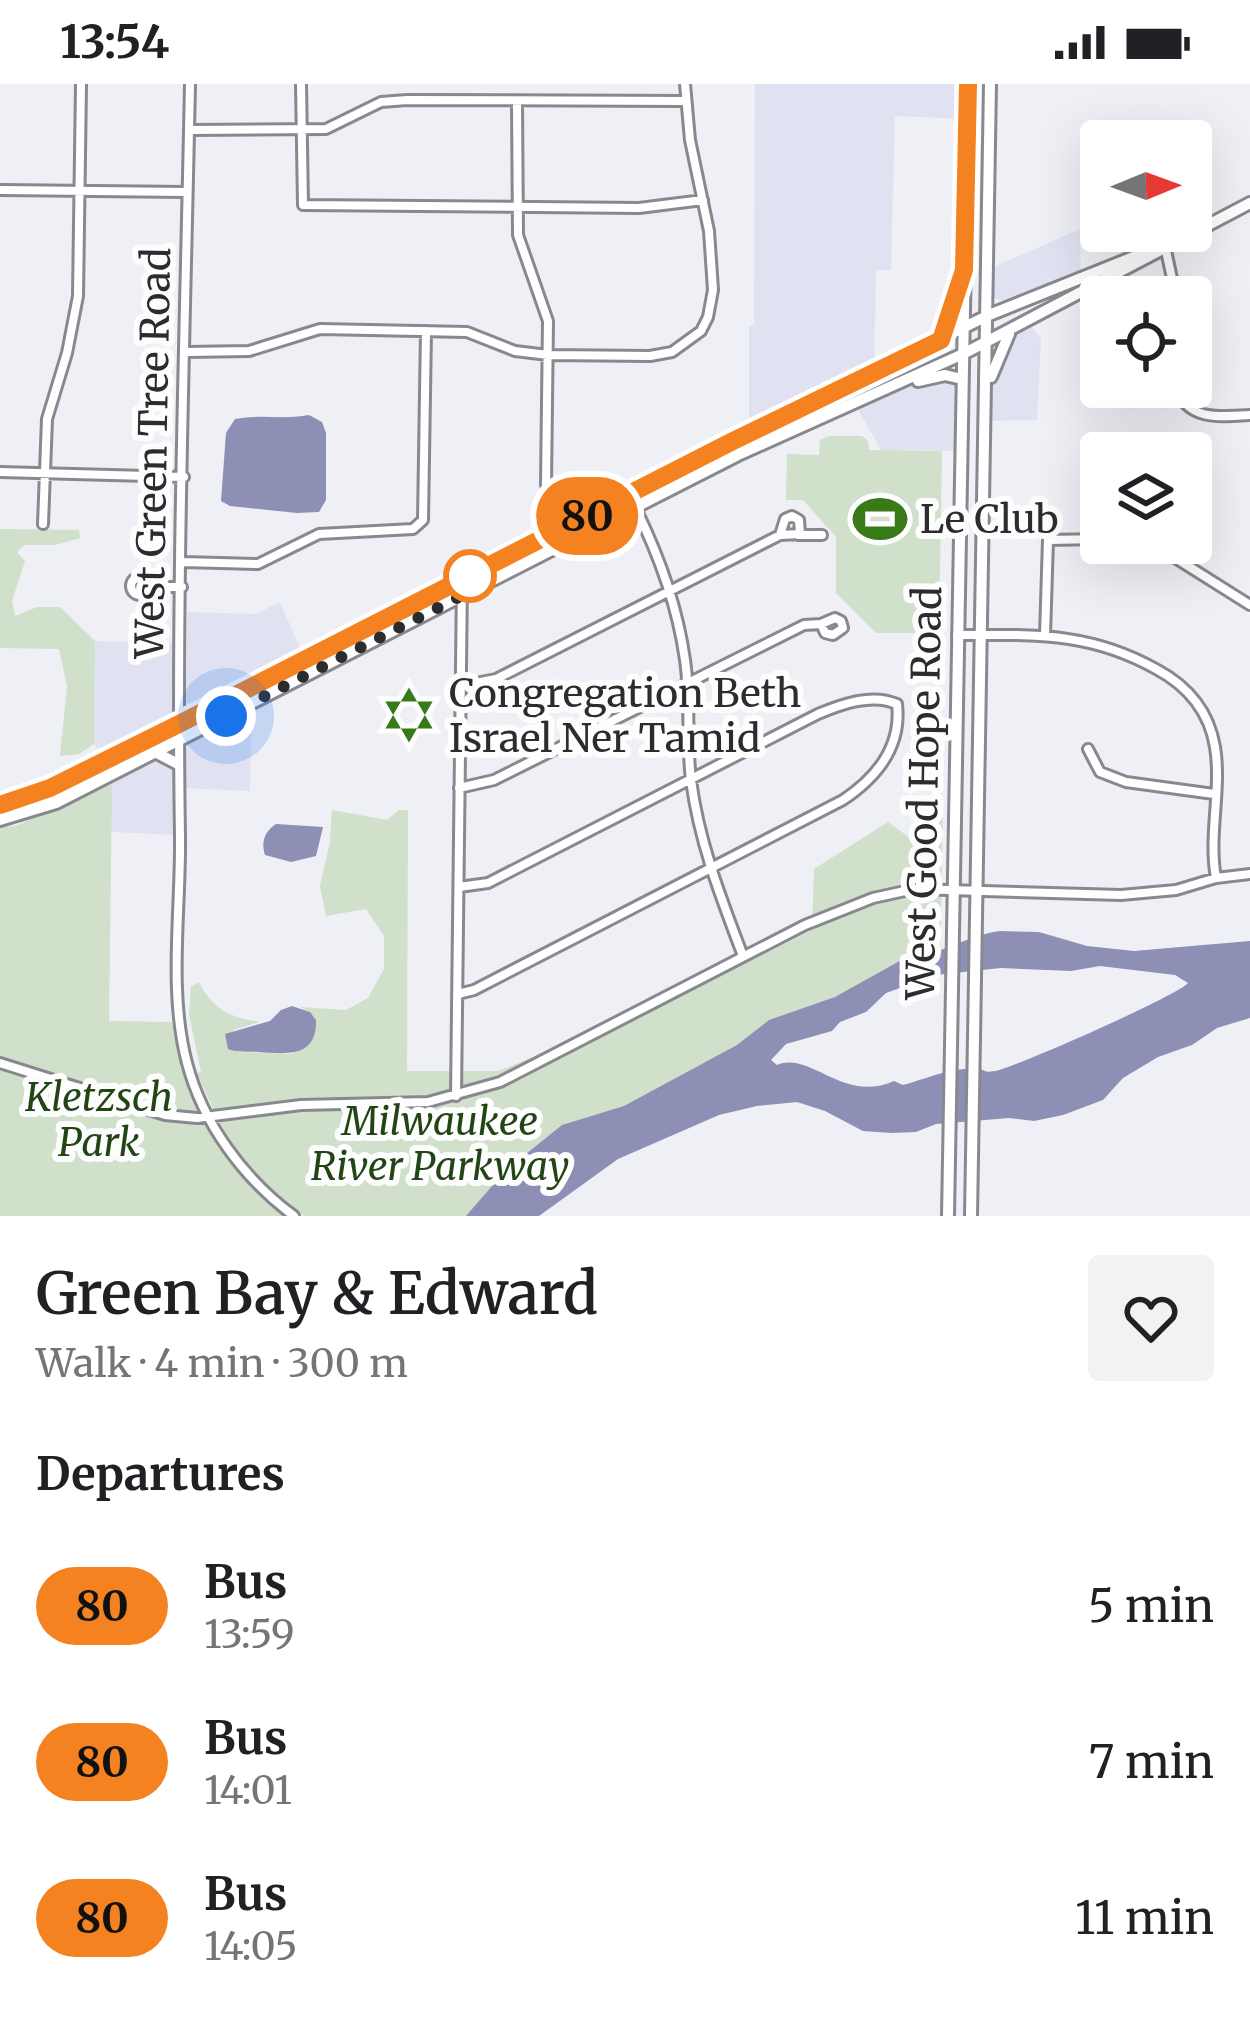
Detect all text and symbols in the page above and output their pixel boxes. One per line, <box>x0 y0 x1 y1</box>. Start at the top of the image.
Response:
text: 13:54 <box>60 14 169 70</box>
north arrow <box>1080 120 1212 252</box>
map controls <box>1080 120 1212 564</box>
street label: West Green Tree Road <box>125 247 181 660</box>
button: locate <box>1080 276 1212 408</box>
button: layers <box>1080 432 1212 564</box>
line badge: 80 <box>533 477 641 555</box>
text: 80 <box>560 490 614 542</box>
sports icon: Le Club <box>851 490 909 548</box>
place label: Le Club <box>920 495 1059 544</box>
unlabelled marker <box>445 551 495 601</box>
street label: West Good Hope Road <box>896 586 952 1001</box>
place label: Congregation Beth Israel Ner Tamid <box>449 669 801 763</box>
your location <box>196 686 256 746</box>
synagogue icon: Congregation Beth Israel Ner Tamid <box>380 686 438 744</box>
park label: Kletzsch Park <box>24 1073 173 1167</box>
park label: Milwaukee River Parkway <box>311 1097 569 1191</box>
button: heart <box>1088 1255 1214 1381</box>
text: Green Bay & Edward <box>36 1258 598 1330</box>
text: Walk · 4 min · 300 m <box>36 1339 408 1388</box>
text: Departures <box>36 1446 285 1502</box>
text: Bus <box>204 1554 287 1610</box>
text: 5 min <box>1088 1578 1214 1634</box>
text: 80 <box>75 1580 129 1632</box>
text: 13:59 <box>204 1610 295 1659</box>
text: Bus <box>204 1710 287 1766</box>
text: 7 min <box>1089 1734 1214 1790</box>
text: 80 <box>75 1736 129 1788</box>
text: 14:01 <box>204 1766 292 1815</box>
text: Bus <box>204 1866 287 1922</box>
text: 11 min <box>1075 1890 1214 1946</box>
text: 80 <box>75 1892 129 1944</box>
text: 14:05 <box>204 1922 298 1971</box>

